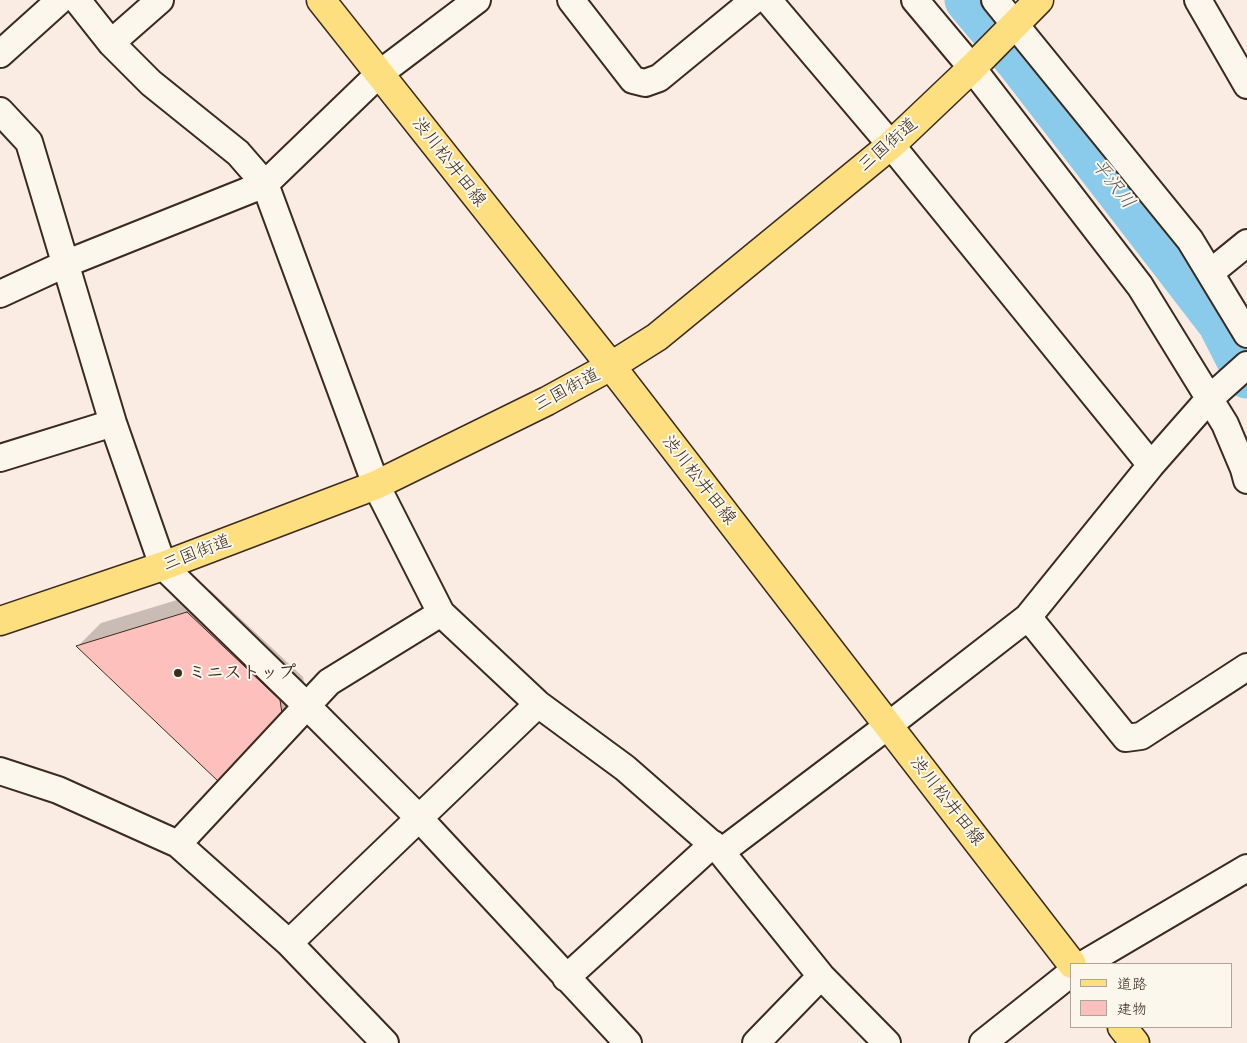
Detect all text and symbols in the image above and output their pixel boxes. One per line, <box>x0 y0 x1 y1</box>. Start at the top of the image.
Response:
street label: 渋川松井田線 <box>407 113 491 211</box>
street label: 三国街道 <box>854 113 922 177</box>
water label: 平沢川 <box>1086 155 1140 213</box>
street label: 三国街道 <box>530 364 604 416</box>
street label: 渋川松井田線 <box>657 431 741 529</box>
street label: 三国街道 <box>160 530 234 576</box>
place label: ミニストップ <box>188 662 296 684</box>
marker: ミニストップ <box>172 667 184 679</box>
street label: 渋川松井田線 <box>905 752 989 850</box>
legend <box>1070 963 1232 1028</box>
text: 道路 <box>1117 971 1147 994</box>
text: 建物 <box>1117 996 1147 1019</box>

